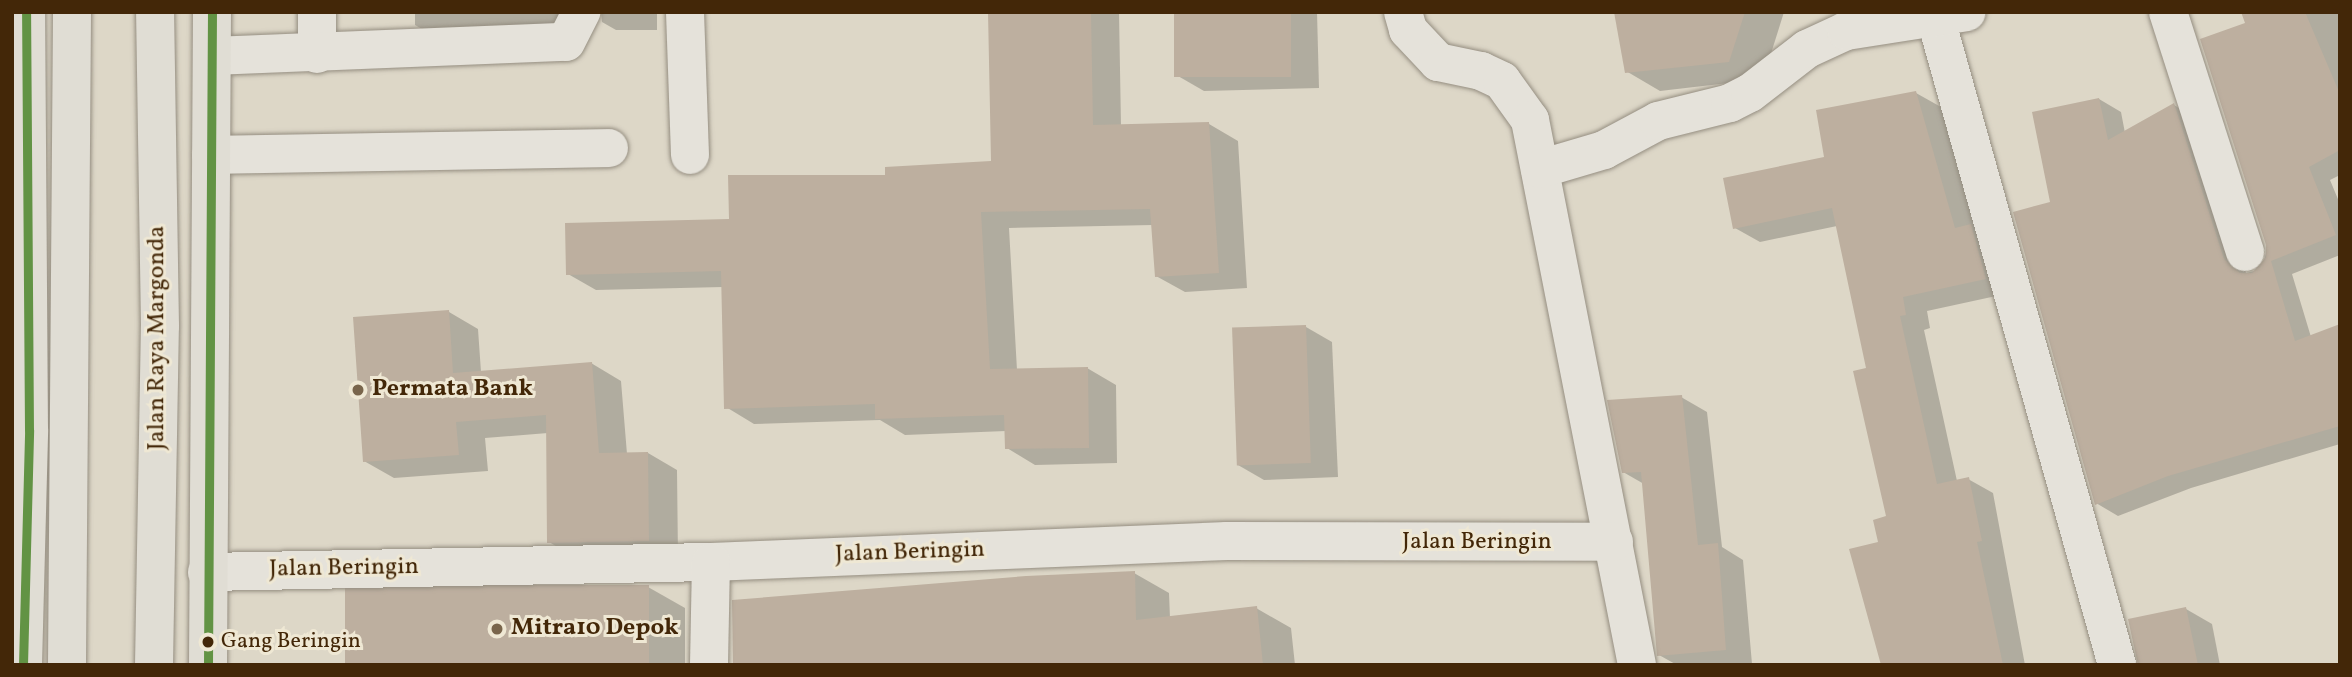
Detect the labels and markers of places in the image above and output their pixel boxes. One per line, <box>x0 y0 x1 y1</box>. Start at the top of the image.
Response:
place label: Permata Bank <box>372 376 533 404</box>
marker: Permata Bank <box>350 382 366 398</box>
place label: Mitra10 Depok <box>511 615 679 643</box>
marker: Mitra10 Depok <box>489 621 505 637</box>
place label: Gang Beringin <box>221 629 361 655</box>
marker: Gang Beringin <box>201 635 215 649</box>

